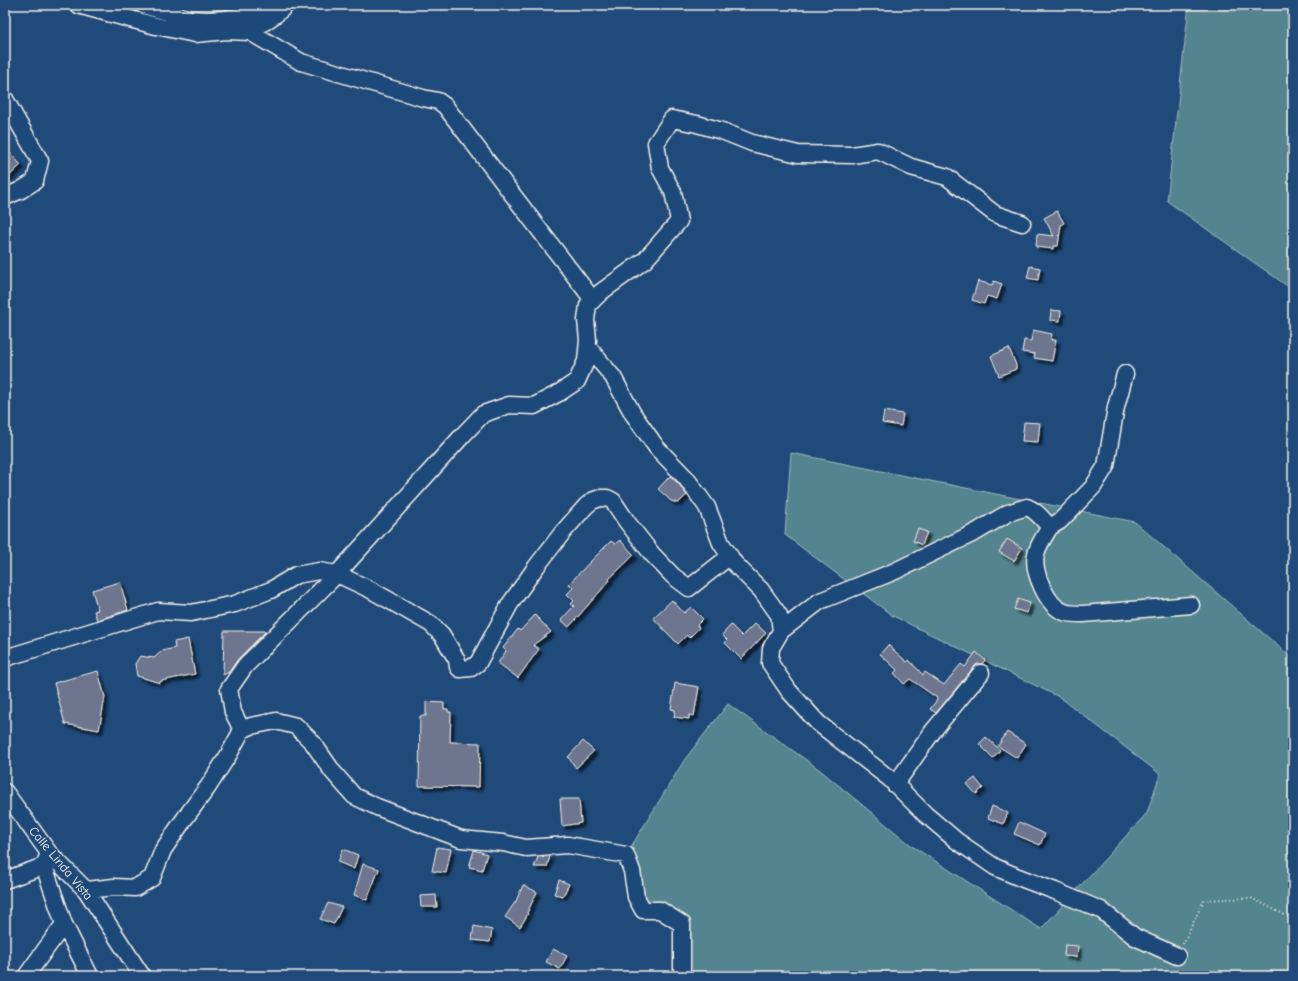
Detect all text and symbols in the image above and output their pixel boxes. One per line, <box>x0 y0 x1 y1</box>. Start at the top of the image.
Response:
street label: Calle Linda Vista <box>26 823 96 903</box>

